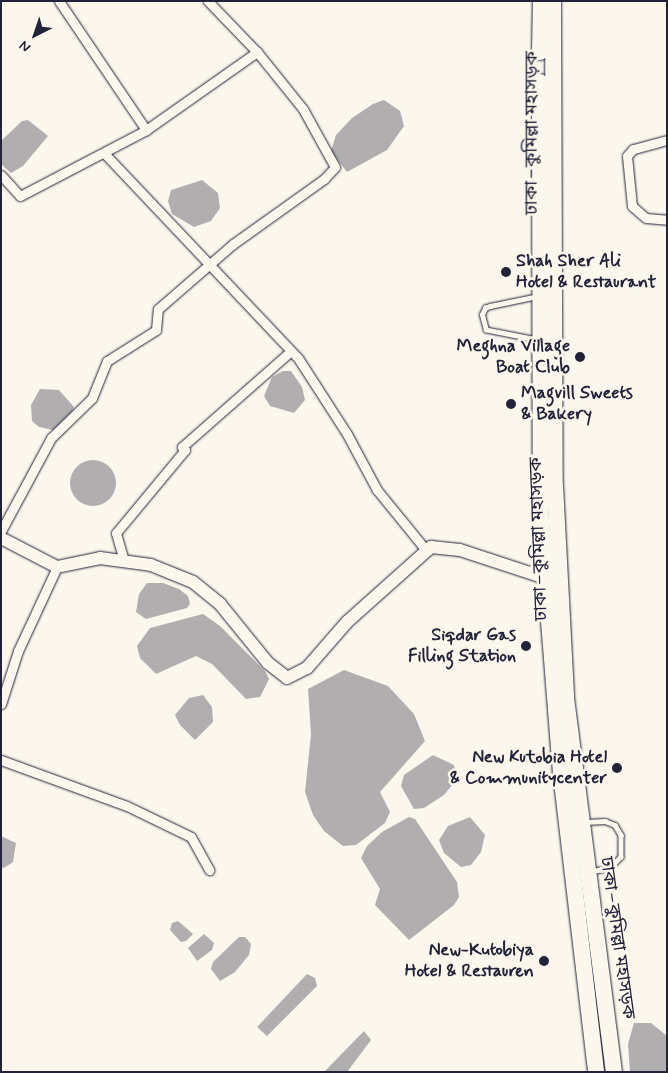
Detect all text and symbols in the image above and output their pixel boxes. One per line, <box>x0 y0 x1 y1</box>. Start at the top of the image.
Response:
north arrow <box>10 10 60 60</box>
text: N <box>16 36 35 56</box>
street label: ঢাকা–কুমিল্লা মহাসড়ক <box>521 51 543 215</box>
place label: Shah Sher Ali Hotel & Restaurant <box>516 251 656 294</box>
marker: Shah Sher Ali Hotel & Restaurant <box>500 266 512 278</box>
place label: Meghna Village Boat Club <box>457 336 570 378</box>
marker: Meghna Village Boat Club <box>574 351 586 363</box>
place label: Magvill Sweets & Bakery <box>521 383 635 426</box>
marker: Magvill Sweets & Bakery <box>505 398 517 410</box>
street label: ঢাকা–কুমিল্লা মহাসড়ক <box>525 457 553 621</box>
place label: Siqdar Gas Filling Station <box>412 625 516 668</box>
marker: Siqdar Gas Filling Station <box>520 640 532 652</box>
place label: New Kutobia Hotel & Communitycenter <box>450 747 607 790</box>
marker: New Kutobia Hotel & Communitycenter <box>611 762 623 774</box>
street label: ঢাকা–কুমিল্লা মহাসড়ক <box>595 855 639 1021</box>
place label: New-Kutobiya Hotel & Restauren <box>405 940 534 982</box>
marker: New-Kutobiya Hotel & Restauren <box>538 955 550 967</box>

